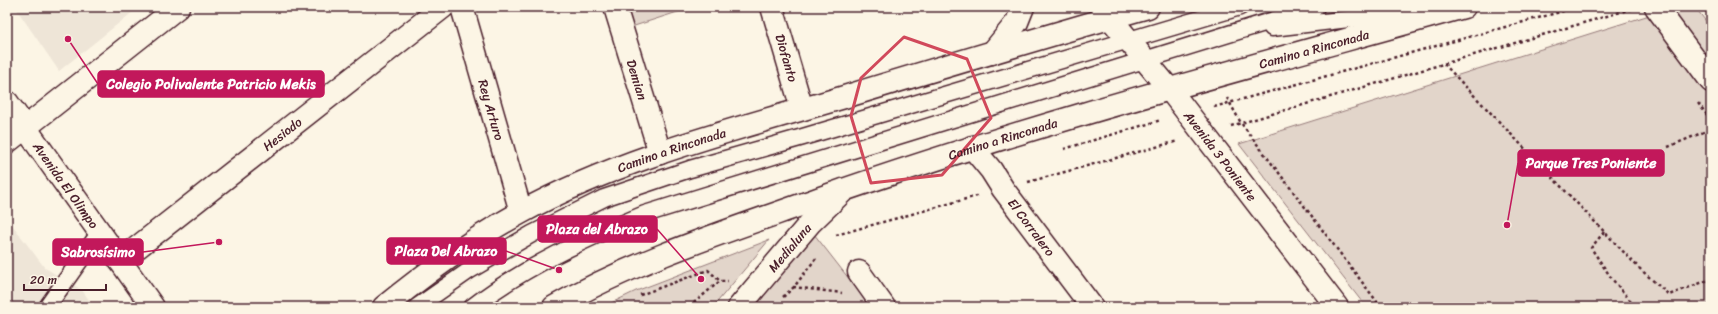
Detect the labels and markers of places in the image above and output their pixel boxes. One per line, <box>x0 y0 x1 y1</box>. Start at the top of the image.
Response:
callout: Colegio Polivalente Patricio Mekis <box>98 71 324 97</box>
callout: Parque Tres Poniente <box>1518 150 1664 176</box>
callout: Plaza del Abrazo <box>538 216 657 242</box>
callout: Plaza Del Abrazo <box>387 238 506 264</box>
callout: Sabrosísimo <box>53 239 143 265</box>

